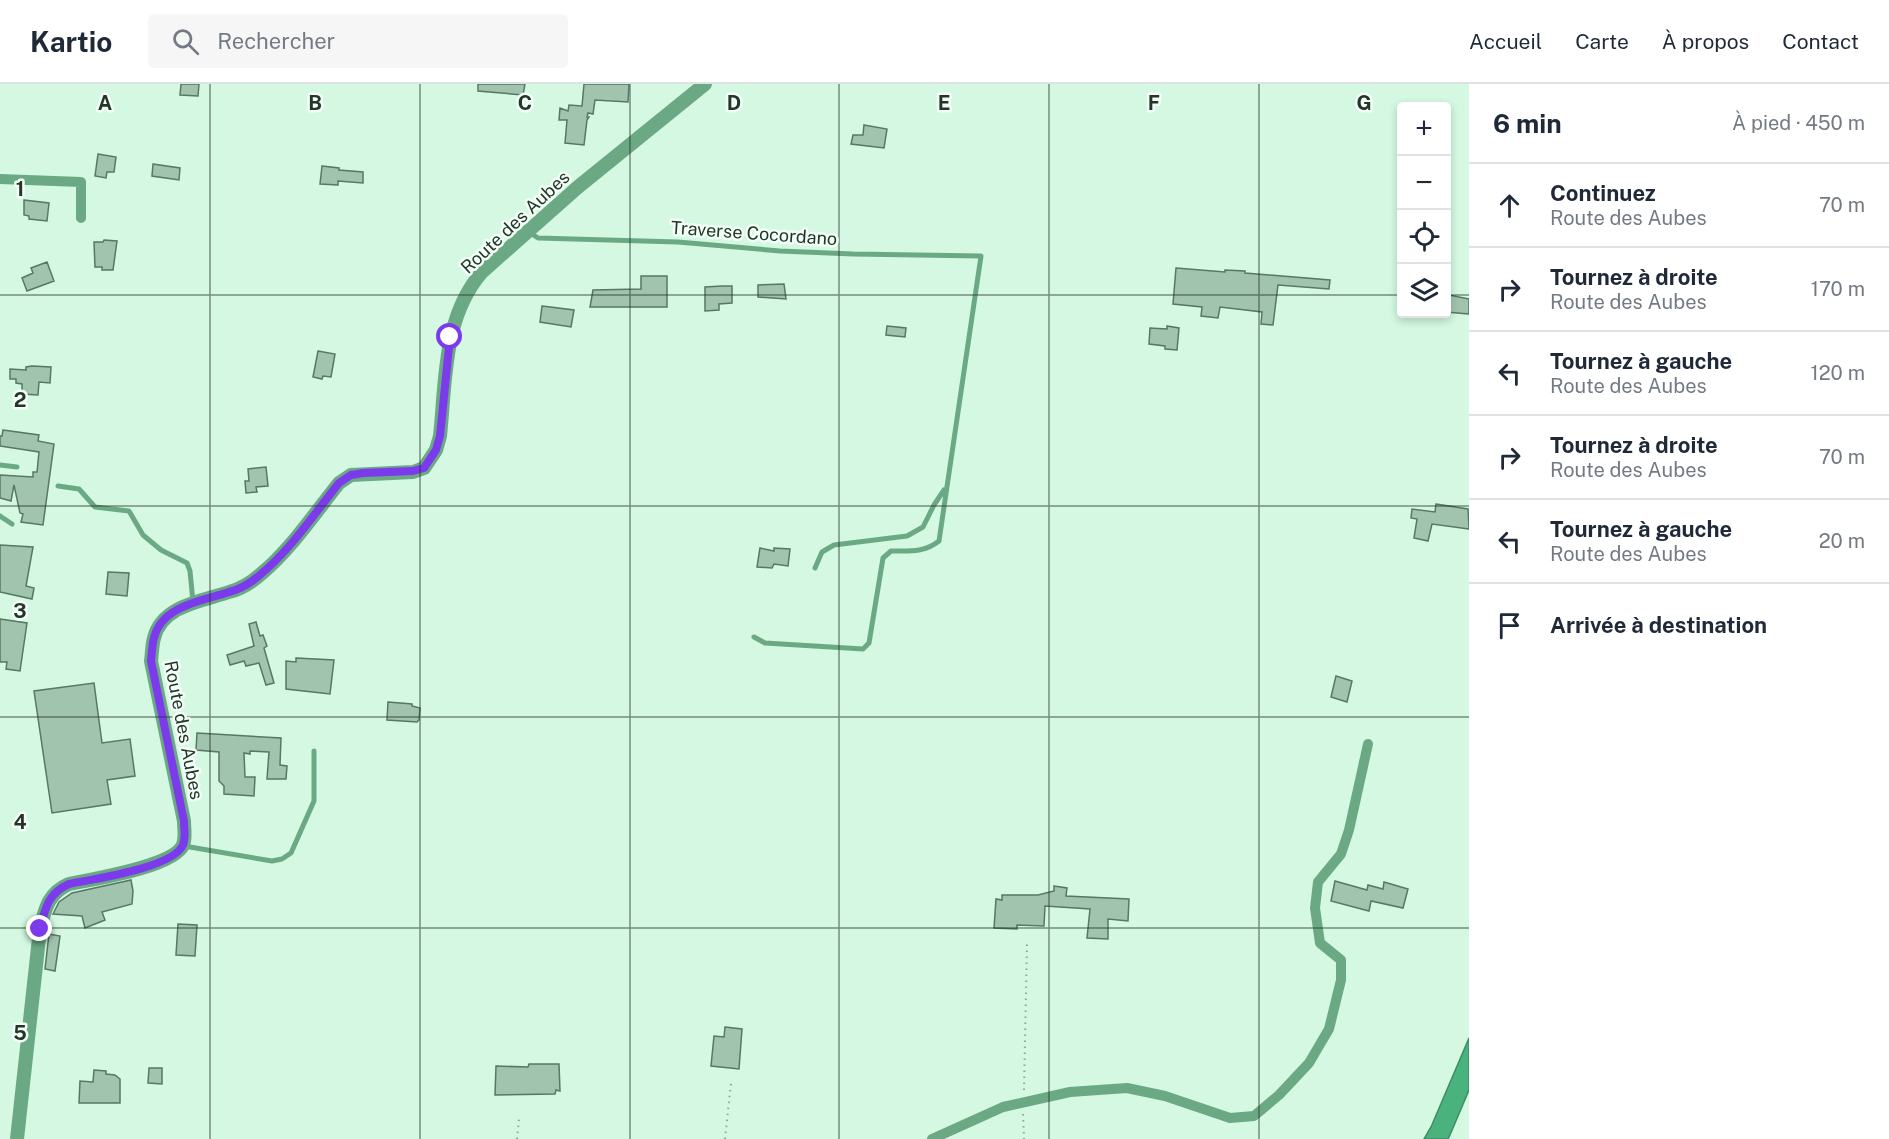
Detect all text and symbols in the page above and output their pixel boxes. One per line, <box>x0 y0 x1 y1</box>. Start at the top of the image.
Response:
search box <box>148 14 568 68</box>
text: Kartio <box>30 25 112 58</box>
icon: search <box>169 25 202 58</box>
text: Rechercher <box>217 28 335 54</box>
text: Accueil <box>1469 29 1542 54</box>
text: Carte <box>1575 29 1629 54</box>
text: À propos <box>1662 29 1749 54</box>
text: Contact <box>1782 29 1859 54</box>
text: A <box>98 91 112 115</box>
text: B <box>308 91 322 115</box>
text: C <box>518 91 532 115</box>
text: D <box>727 91 741 115</box>
text: E <box>938 91 950 115</box>
text: F <box>1148 91 1160 115</box>
text: G <box>1356 91 1372 115</box>
map controls <box>1397 102 1451 318</box>
button: + <box>1397 102 1451 156</box>
text: 6 min <box>1493 108 1562 139</box>
text: À pied · 450 m <box>1732 111 1865 135</box>
button: − <box>1397 156 1451 210</box>
street label: Route des Aubes <box>456 166 574 278</box>
text: 1 <box>16 177 24 201</box>
text: Continuez <box>1550 180 1656 206</box>
icon: ahead <box>1493 189 1526 222</box>
text: 70 m <box>1819 193 1865 217</box>
text: Route des Aubes <box>1550 206 1707 230</box>
button: locate <box>1397 210 1451 264</box>
street label: Traverse Cocordano <box>670 217 838 249</box>
button: layers <box>1397 264 1451 318</box>
text: Tournez à droite <box>1550 264 1718 290</box>
icon: right <box>1493 273 1526 306</box>
text: 170 m <box>1811 277 1865 301</box>
text: Route des Aubes <box>1550 290 1707 314</box>
route start <box>436 323 462 349</box>
text: Tournez à gauche <box>1550 348 1732 374</box>
icon: left <box>1493 357 1526 390</box>
text: 120 m <box>1811 361 1865 385</box>
text: Route des Aubes <box>1550 374 1707 398</box>
text: 2 <box>14 388 26 412</box>
text: Tournez à droite <box>1550 432 1718 458</box>
icon: right <box>1493 441 1526 474</box>
text: 70 m <box>1819 445 1865 469</box>
text: Route des Aubes <box>1550 458 1707 482</box>
text: Tournez à gauche <box>1550 516 1732 542</box>
icon: left <box>1493 525 1526 558</box>
text: 20 m <box>1819 529 1865 553</box>
text: Route des Aubes <box>1550 542 1707 566</box>
text: 3 <box>13 599 27 623</box>
icon: arrive <box>1493 609 1526 642</box>
text: Arrivée à destination <box>1550 612 1767 638</box>
street label: Route des Aubes <box>160 659 208 801</box>
text: 4 <box>13 810 27 834</box>
route end <box>26 915 52 941</box>
text: 5 <box>13 1021 27 1045</box>

